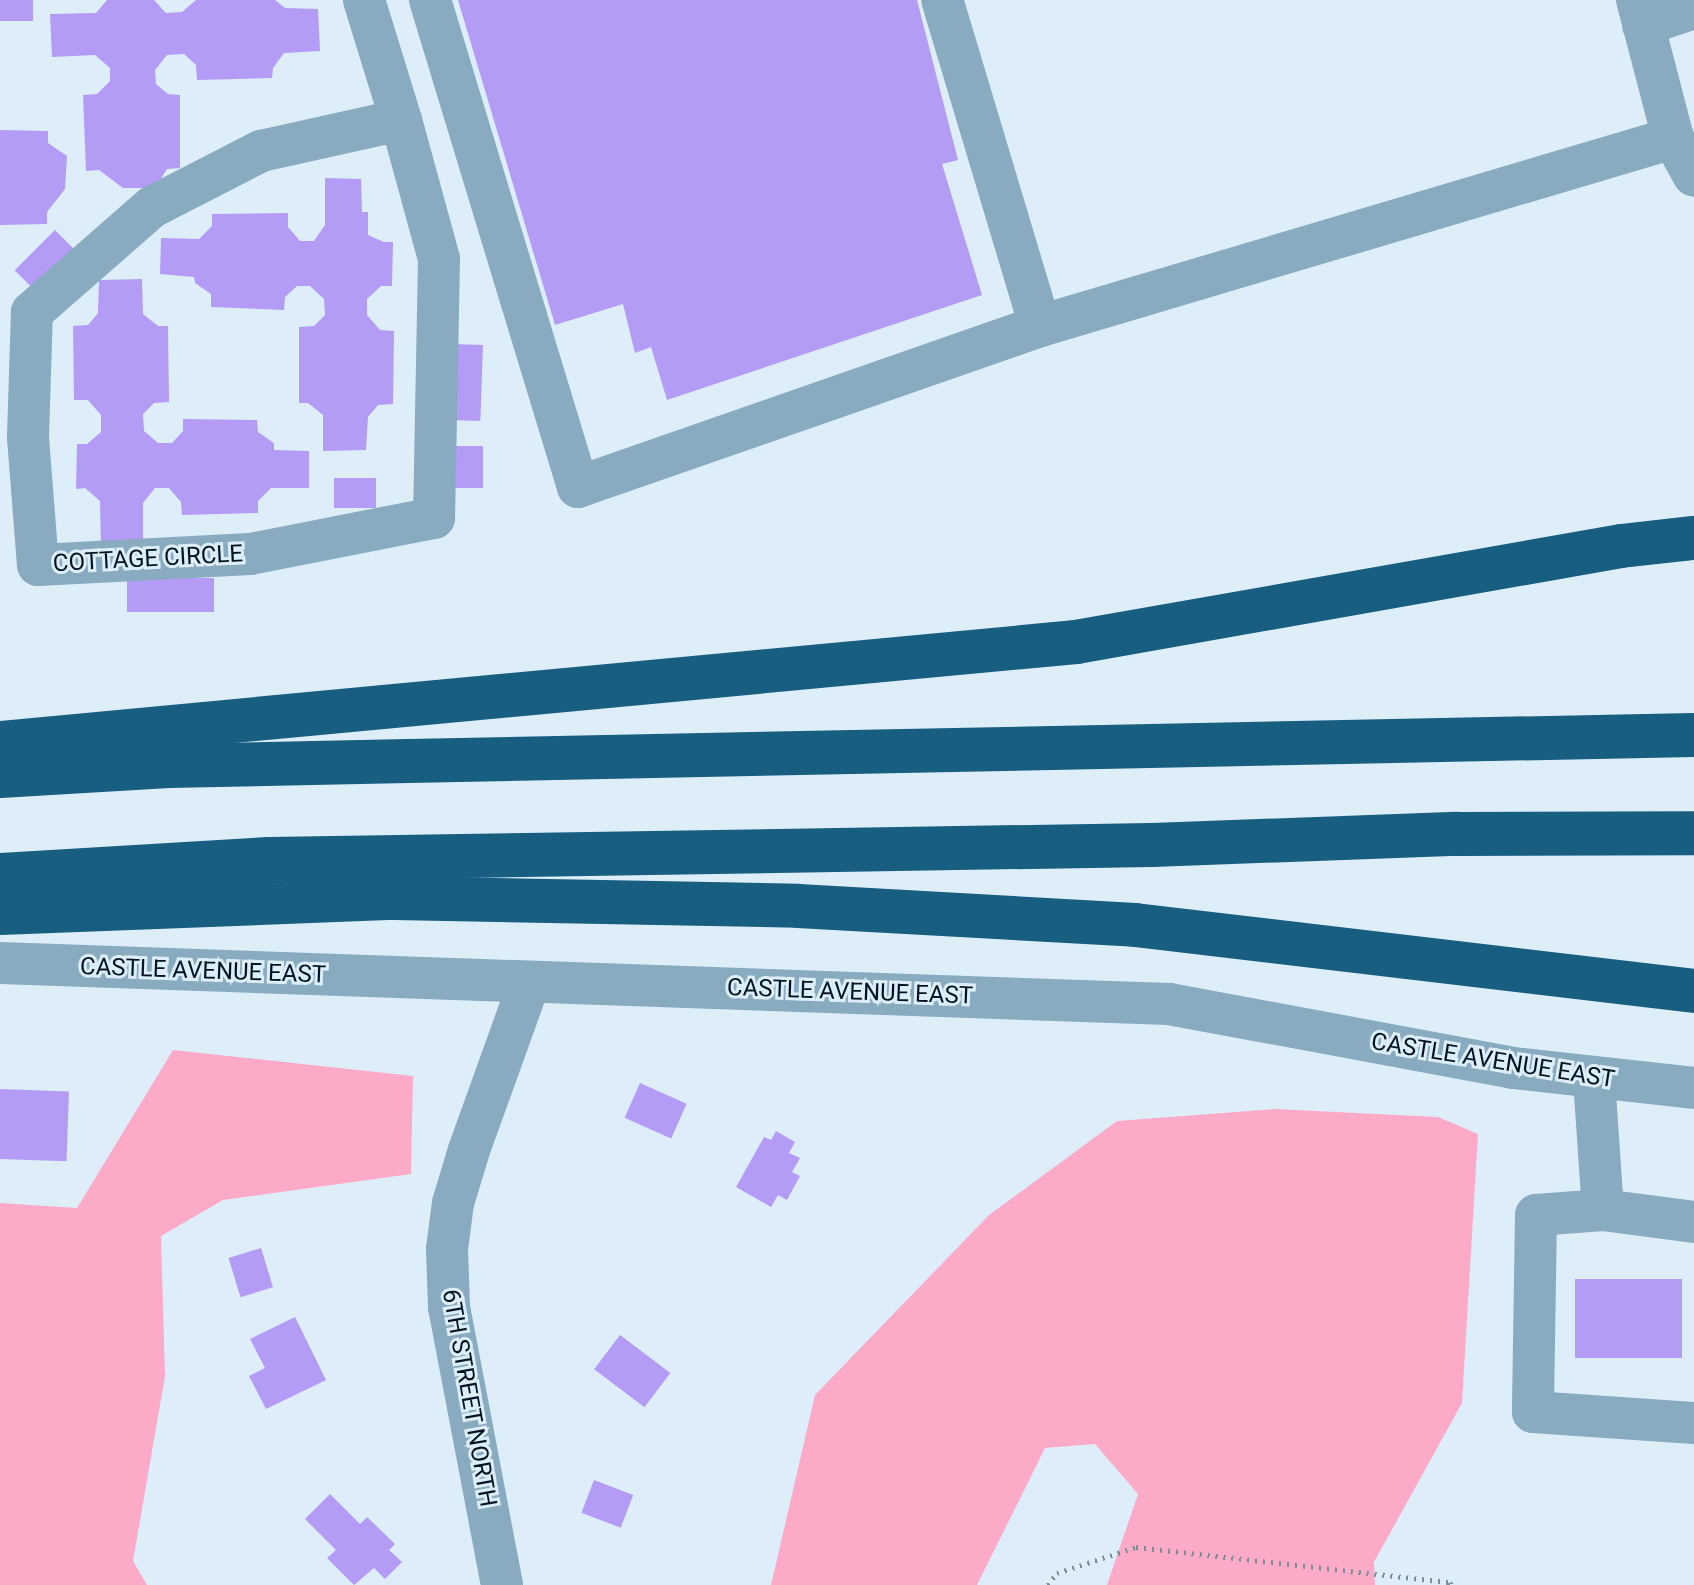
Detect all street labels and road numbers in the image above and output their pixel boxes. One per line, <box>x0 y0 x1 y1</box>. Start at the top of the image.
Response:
street label: COTTAGE CIRCLE <box>52 540 244 578</box>
street label: CASTLE AVENUE EAST <box>80 952 326 990</box>
street label: CASTLE AVENUE EAST <box>727 973 973 1011</box>
street label: CASTLE AVENUE EAST <box>1369 1028 1617 1094</box>
street label: 6TH STREET NORTH <box>436 1287 502 1509</box>

